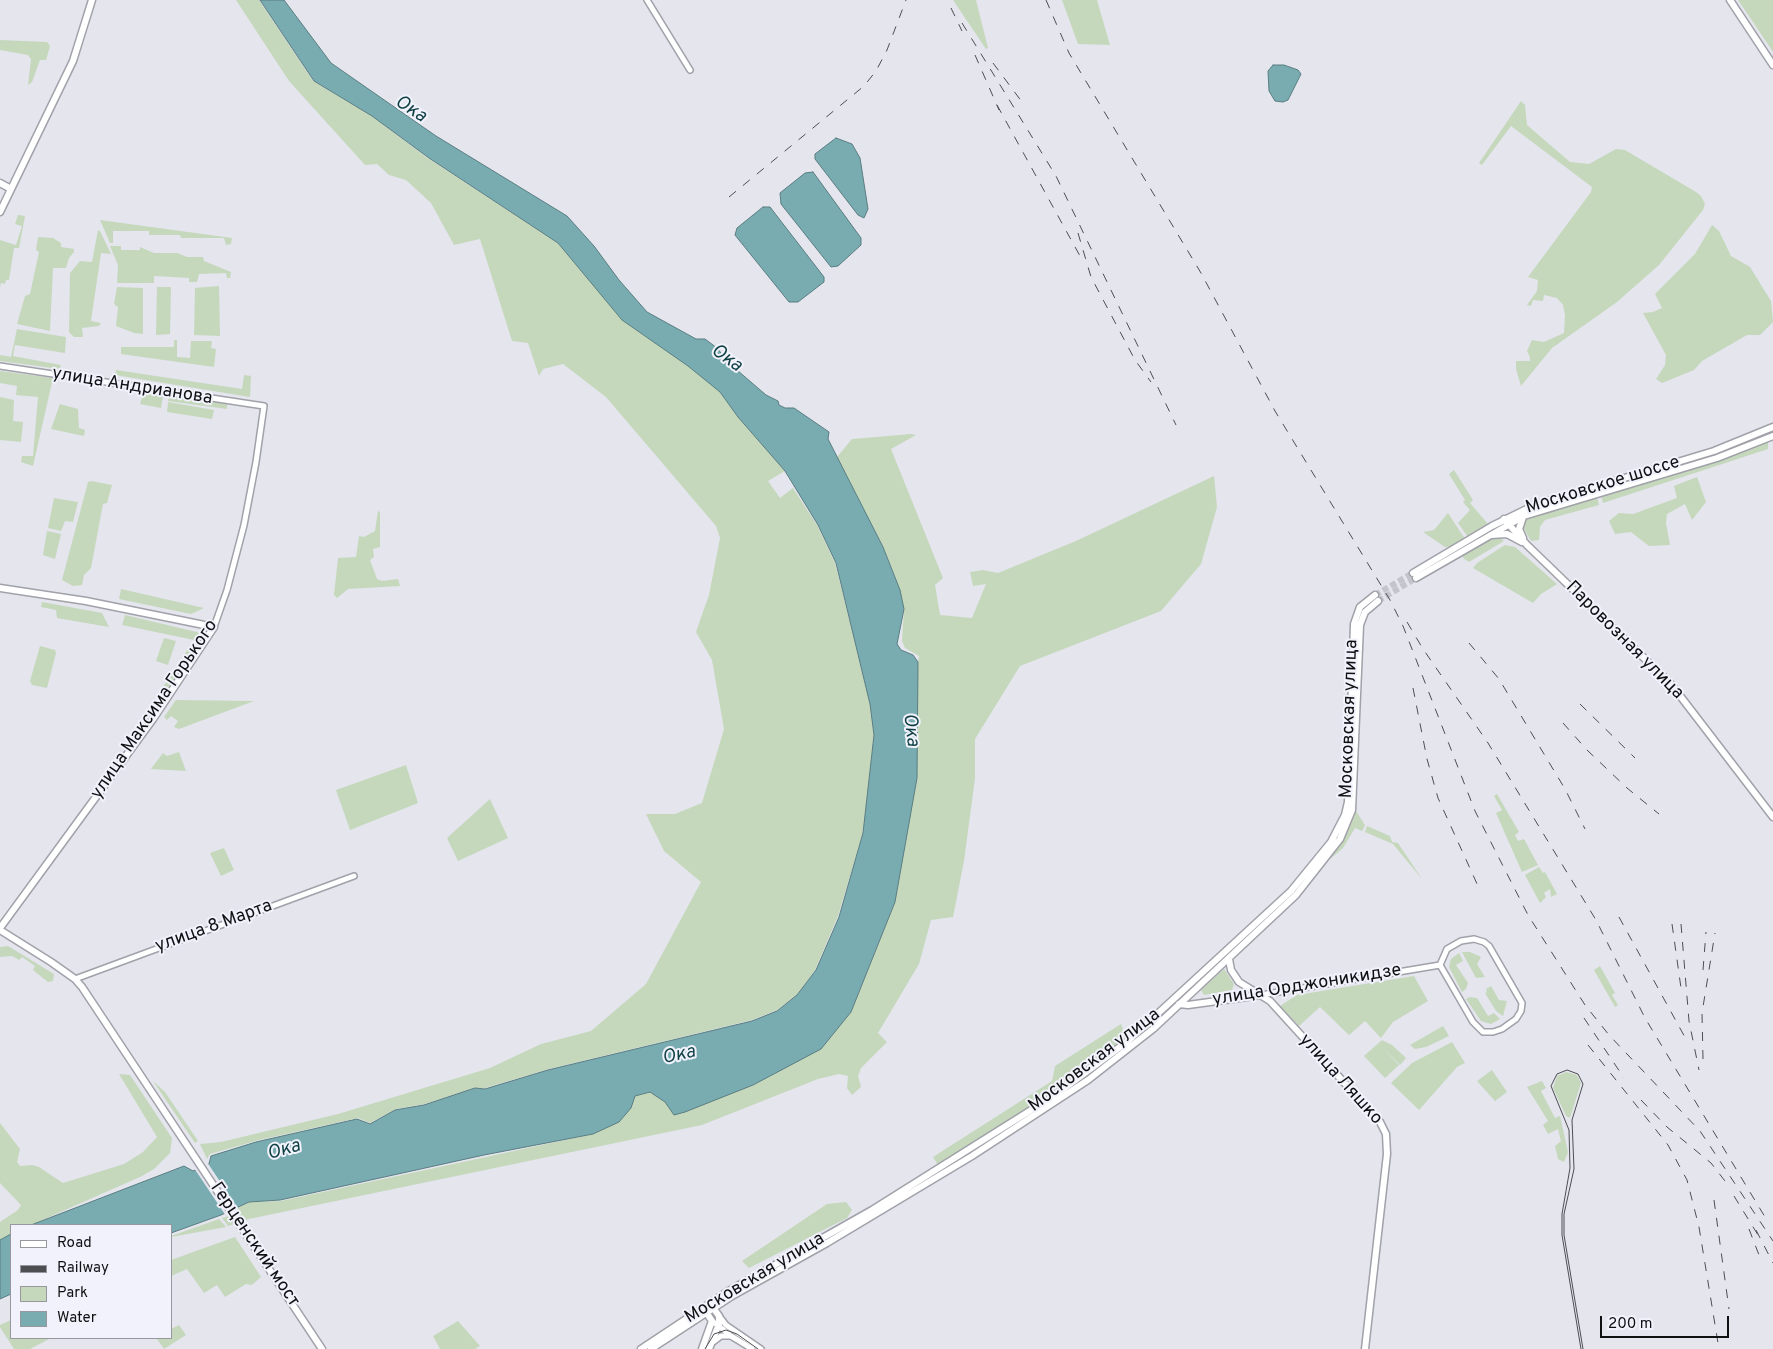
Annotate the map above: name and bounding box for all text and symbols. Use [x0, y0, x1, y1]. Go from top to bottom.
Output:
water label: Ока [390, 91, 430, 129]
water label: Ока [706, 340, 746, 378]
street label: улица Андрианова [50, 364, 214, 410]
street label: Московское шоссе [1523, 452, 1683, 520]
street label: Паровозная улица [1560, 577, 1688, 705]
street label: улица Максима Горького [87, 616, 223, 804]
street label: Московская улица [1336, 639, 1364, 799]
water label: Ока [897, 712, 923, 748]
street label: улица 8 Марта [153, 896, 275, 958]
street label: улица Орджоникидзе [1211, 960, 1403, 1012]
street label: Московская улица [1025, 1005, 1165, 1117]
street label: улица Ляшко [1294, 1030, 1386, 1130]
water label: Ока [660, 1041, 698, 1071]
water label: Ока [265, 1135, 303, 1167]
street label: Герценский мост [204, 1179, 304, 1311]
legend [10, 1224, 172, 1339]
street label: Московская улица [681, 1229, 829, 1329]
text: Road [57, 1234, 92, 1253]
text: Railway [57, 1259, 109, 1278]
text: Park [57, 1284, 88, 1303]
scale bar [1603, 1306, 1732, 1338]
text: Water [57, 1309, 96, 1328]
text: 200 m [1608, 1315, 1653, 1334]

